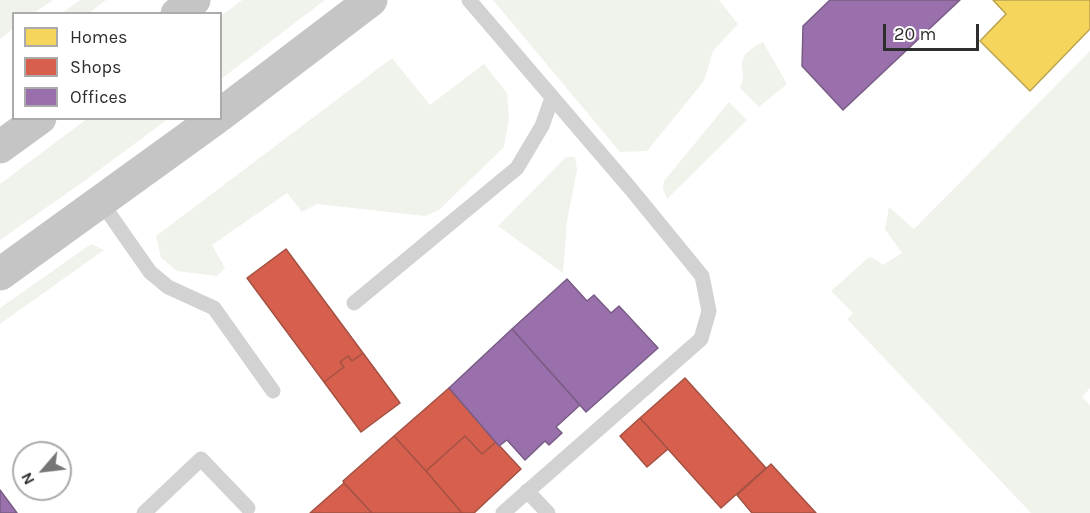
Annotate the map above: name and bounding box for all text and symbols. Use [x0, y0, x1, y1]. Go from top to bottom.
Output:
legend [12, 12, 222, 120]
scale bar [886, 12, 982, 50]
text: 20 m [894, 23, 936, 45]
text: Homes [70, 26, 127, 48]
text: Shops [70, 56, 122, 78]
text: Offices [70, 86, 127, 108]
north arrow [12, 441, 72, 501]
text: N [16, 469, 39, 488]

